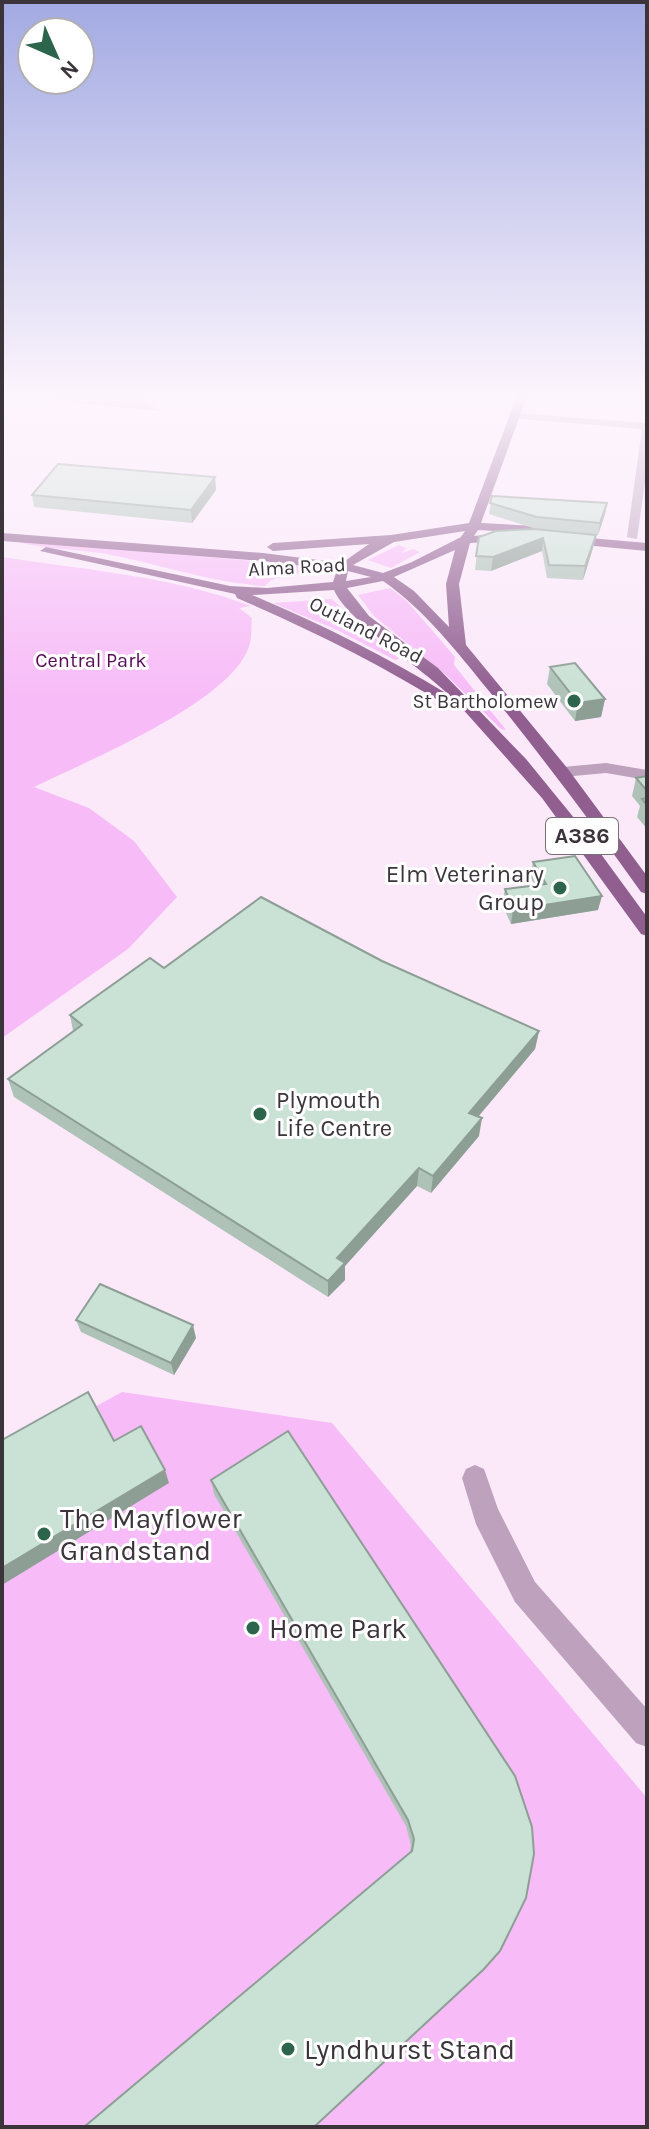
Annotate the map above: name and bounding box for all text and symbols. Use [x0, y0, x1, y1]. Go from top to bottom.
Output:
north arrow [16, 16, 96, 96]
text: N [55, 55, 84, 84]
street label: Alma Road [248, 553, 346, 581]
street label: Outland Road [306, 592, 426, 668]
park label: Central Park [35, 649, 147, 672]
place label: St Bartholomew [412, 690, 558, 713]
marker: St Bartholomew [565, 692, 583, 710]
road number: A386 [546, 818, 618, 854]
place label: Elm Veterinary Group [386, 860, 544, 916]
marker: Elm Veterinary Group [551, 879, 569, 897]
place label: Plymouth Life Centre [276, 1086, 392, 1142]
marker: Plymouth Life Centre [251, 1105, 269, 1123]
place label: The Mayflower Grandstand [60, 1502, 242, 1567]
marker: The Mayflower Grandstand [35, 1525, 53, 1543]
place label: Home Park [269, 1612, 407, 1645]
marker: Home Park [244, 1619, 262, 1637]
place label: Lyndhurst Stand [304, 2033, 515, 2066]
marker: Lyndhurst Stand [279, 2040, 297, 2058]

